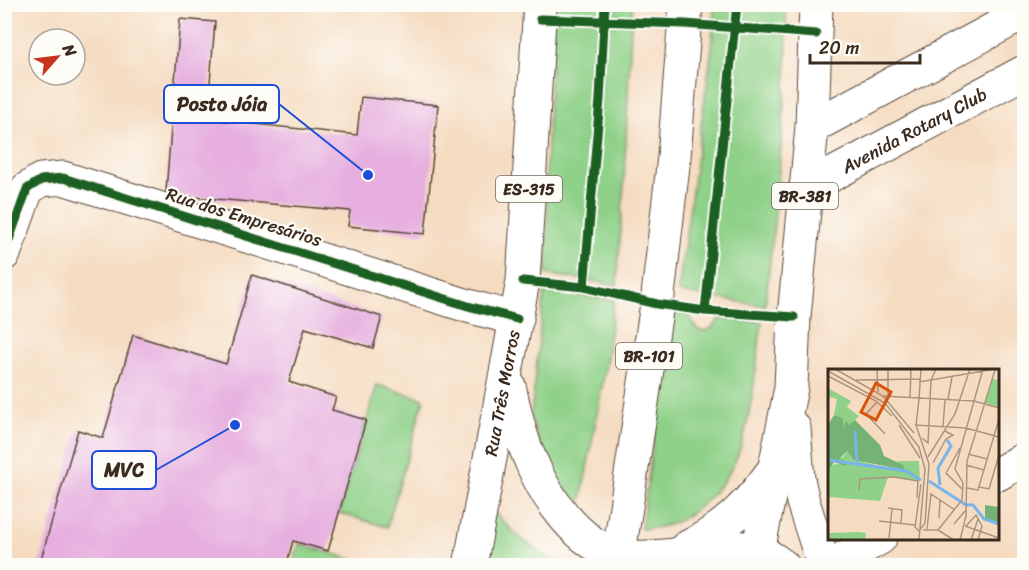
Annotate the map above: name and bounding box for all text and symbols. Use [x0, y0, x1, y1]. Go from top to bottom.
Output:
north arrow [27, 27, 87, 87]
scale bar [810, 27, 920, 65]
text: 20 m [819, 32, 859, 64]
text: N [54, 38, 86, 63]
street label: Avenida Rotary Club [835, 78, 993, 183]
callout: Posto Jóia [164, 85, 279, 123]
text: Posto Jóia [177, 87, 267, 122]
road number: ES-315 [496, 176, 562, 202]
street label: Rua dos Empresários [162, 178, 327, 256]
road number: BR-381 [772, 183, 838, 209]
street label: Rua Três Morros [475, 326, 530, 459]
road number: BR-101 [616, 343, 682, 369]
inset map [828, 369, 999, 540]
callout: MVC [92, 451, 156, 489]
text: MVC [103, 453, 144, 488]

